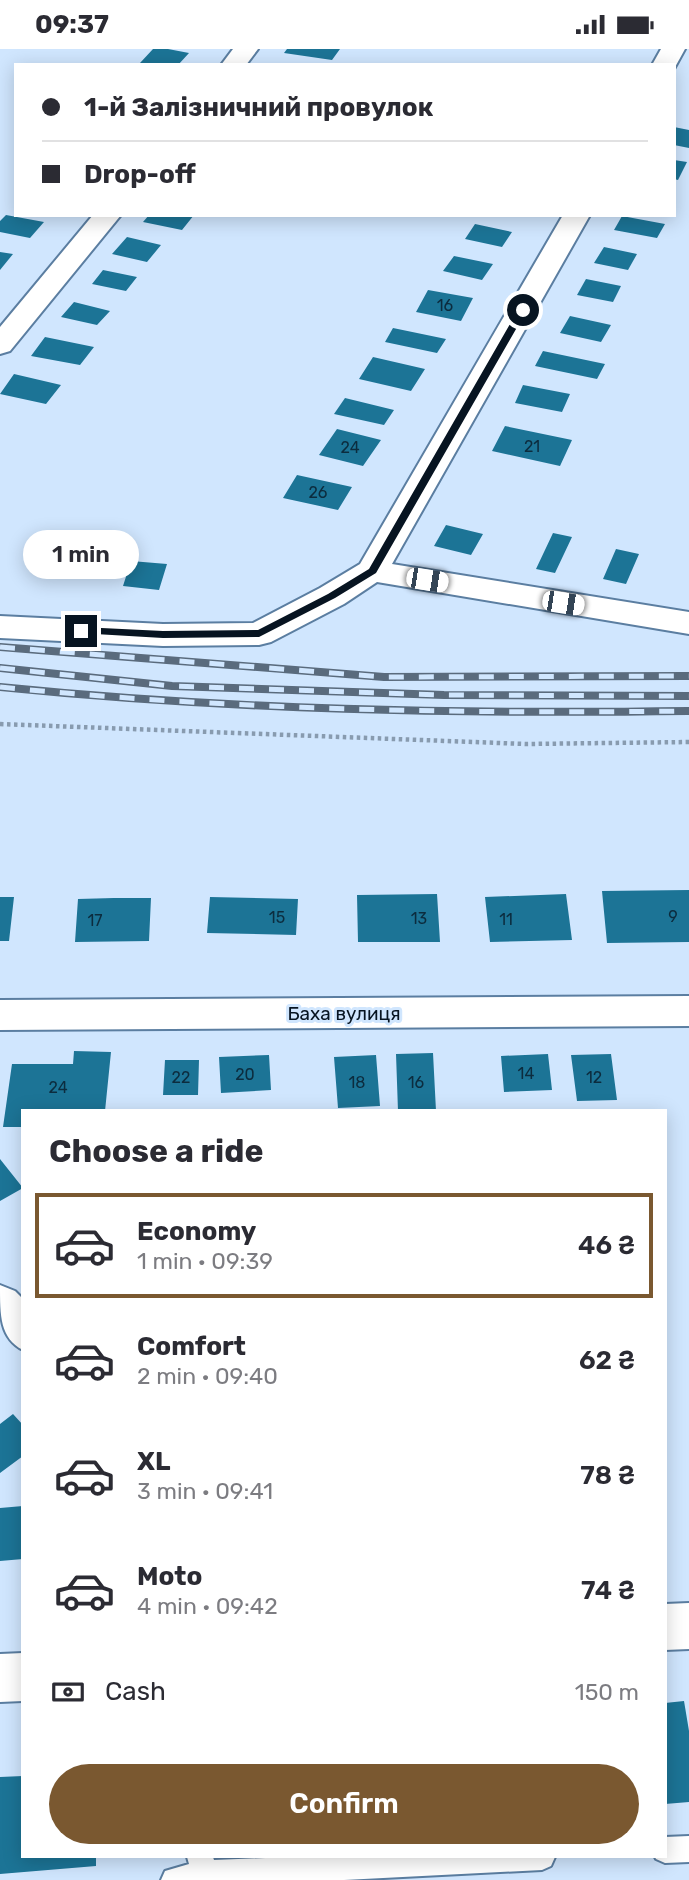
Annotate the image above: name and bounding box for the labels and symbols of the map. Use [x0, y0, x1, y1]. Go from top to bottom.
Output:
route start [507, 294, 539, 326]
house number: 16 [437, 296, 454, 315]
house number: 21 [524, 437, 540, 456]
house number: 24 [340, 438, 360, 457]
house number: 26 [308, 483, 328, 502]
callout: 1 min [23, 529, 139, 579]
car [405, 566, 450, 594]
car [541, 589, 586, 617]
route end [65, 615, 97, 647]
house number: 9 [668, 907, 678, 926]
house number: 15 [269, 908, 285, 927]
house number: 13 [411, 909, 427, 928]
house number: 11 [499, 910, 513, 929]
house number: 17 [87, 911, 103, 930]
street label: Баха вулиця [287, 1002, 401, 1025]
house number: 14 [518, 1064, 534, 1083]
house number: 20 [235, 1065, 255, 1084]
house number: 22 [172, 1068, 190, 1087]
house number: 12 [586, 1068, 602, 1087]
house number: 18 [348, 1073, 366, 1092]
house number: 16 [408, 1073, 425, 1092]
house number: 24 [48, 1078, 68, 1097]

